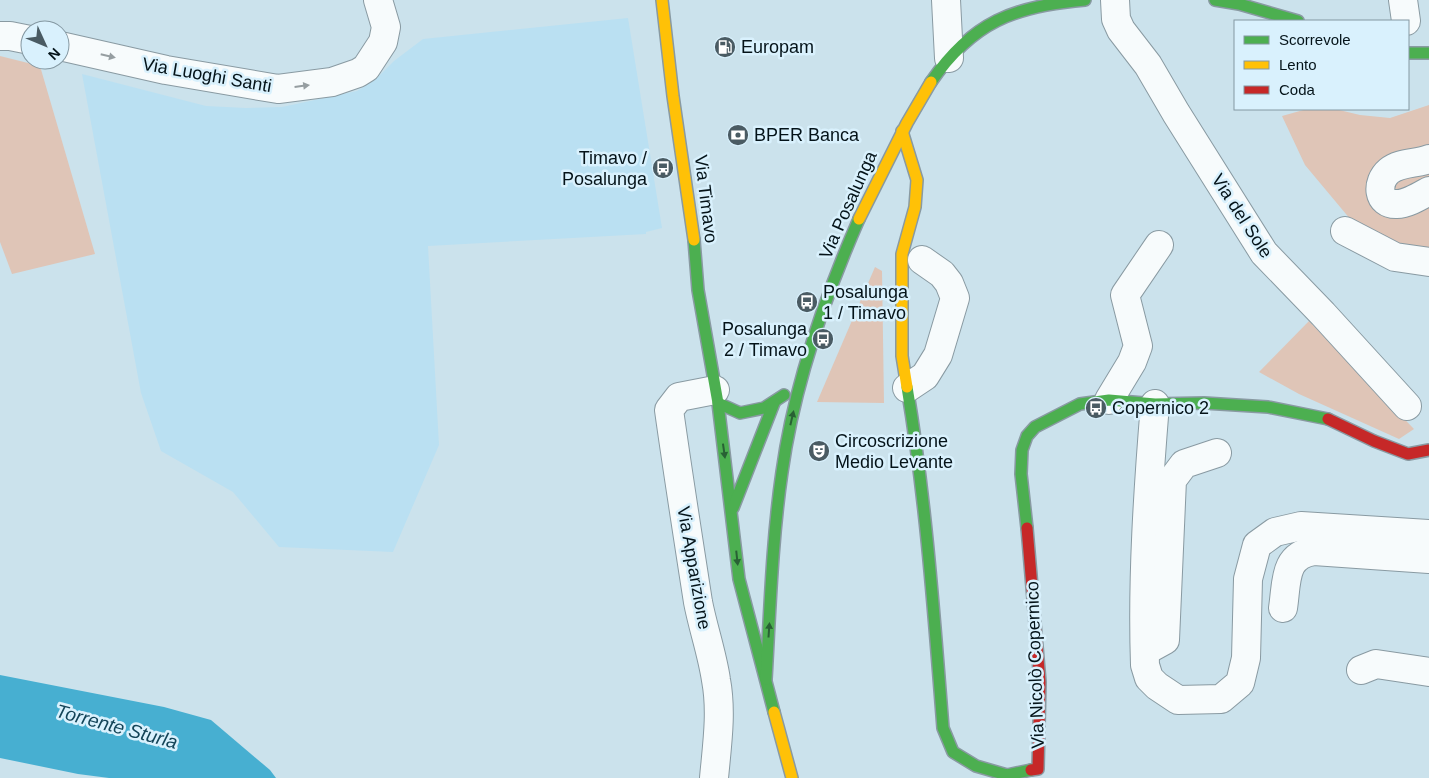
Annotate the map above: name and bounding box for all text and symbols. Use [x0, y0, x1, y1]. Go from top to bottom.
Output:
north arrow [20, 20, 70, 70]
legend [1234, 20, 1409, 110]
text: Scorrevole [1279, 31, 1351, 48]
fuel station icon: Europam [713, 35, 737, 59]
place label: Europam [741, 37, 814, 57]
text: N [45, 45, 64, 63]
one-way arrow [100, 52, 115, 60]
street label: Via Luoghi Santi [141, 54, 273, 96]
text: Lento [1279, 56, 1317, 73]
one-way arrow [294, 81, 310, 89]
text: Coda [1279, 81, 1316, 98]
bank icon: BPER Banca [726, 123, 750, 147]
place label: BPER Banca [754, 125, 860, 145]
street label: Via Posalunga [815, 147, 881, 262]
place label: Timavo / Posalunga [562, 148, 648, 189]
street label: Via Timavo [691, 154, 721, 244]
bus stop icon: Timavo / Posalunga [651, 156, 675, 180]
street label: Via del Sole [1208, 170, 1276, 262]
place label: Posalunga 1 / Timavo [823, 282, 909, 323]
bus stop icon: Posalunga 1 / Timavo [795, 290, 819, 314]
place label: Posalunga 2 / Timavo [722, 319, 808, 360]
bus stop icon: Posalunga 2 / Timavo [811, 327, 835, 351]
bus stop icon: Copernico 2 [1084, 396, 1108, 420]
place label: Copernico 2 [1112, 398, 1209, 418]
one-way arrow [788, 410, 796, 425]
place label: Circoscrizione Medio Levante [835, 431, 953, 472]
theatre icon: Circoscrizione Medio Levante [807, 439, 831, 463]
one-way arrow [721, 443, 729, 459]
street label: Via Apparizione [673, 505, 715, 631]
one-way arrow [733, 550, 741, 566]
street label: Via Nicolò Copernico [1022, 581, 1048, 749]
one-way arrow [765, 622, 773, 638]
water label: Torrente Sturla [54, 700, 180, 753]

